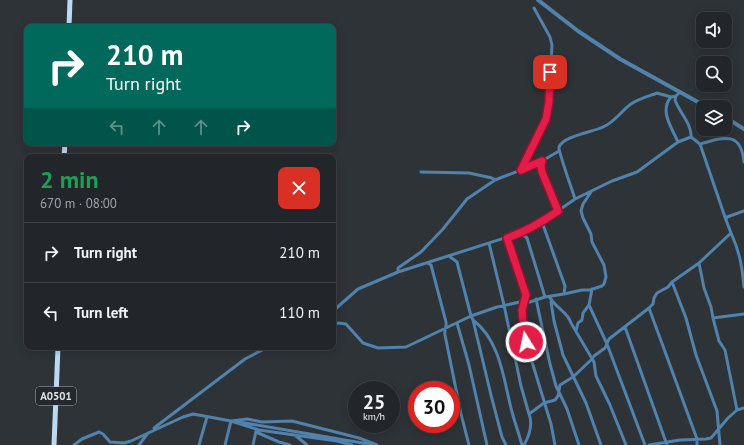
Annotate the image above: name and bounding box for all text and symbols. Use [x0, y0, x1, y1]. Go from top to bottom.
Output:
map controls [696, 12, 732, 136]
button: sound [696, 12, 732, 48]
text: 210 m [106, 36, 183, 73]
icon: right [40, 40, 92, 92]
pin [533, 55, 567, 89]
button: search [696, 56, 732, 92]
icon: arrive [539, 61, 561, 83]
text: Turn right [106, 72, 181, 95]
button: layers [696, 100, 732, 136]
icon: left [106, 116, 128, 138]
icon: ahead [148, 116, 170, 138]
icon: ahead [190, 116, 212, 138]
icon: right [232, 116, 254, 138]
text: 2 min [40, 164, 99, 195]
button: close [278, 167, 320, 209]
text: 670 m · 08:00 [40, 195, 117, 212]
icon: right [40, 242, 62, 264]
text: Turn right [74, 243, 137, 262]
text: 210 m [279, 243, 320, 262]
icon: left [40, 302, 62, 324]
text: Turn left [74, 303, 128, 322]
text: 110 m [279, 303, 320, 322]
position arrow [505, 321, 547, 363]
speed limit sign: 30 [408, 381, 460, 433]
road number: A0501 [36, 387, 76, 405]
text: 25 [363, 389, 385, 415]
text: km/h [363, 410, 385, 423]

